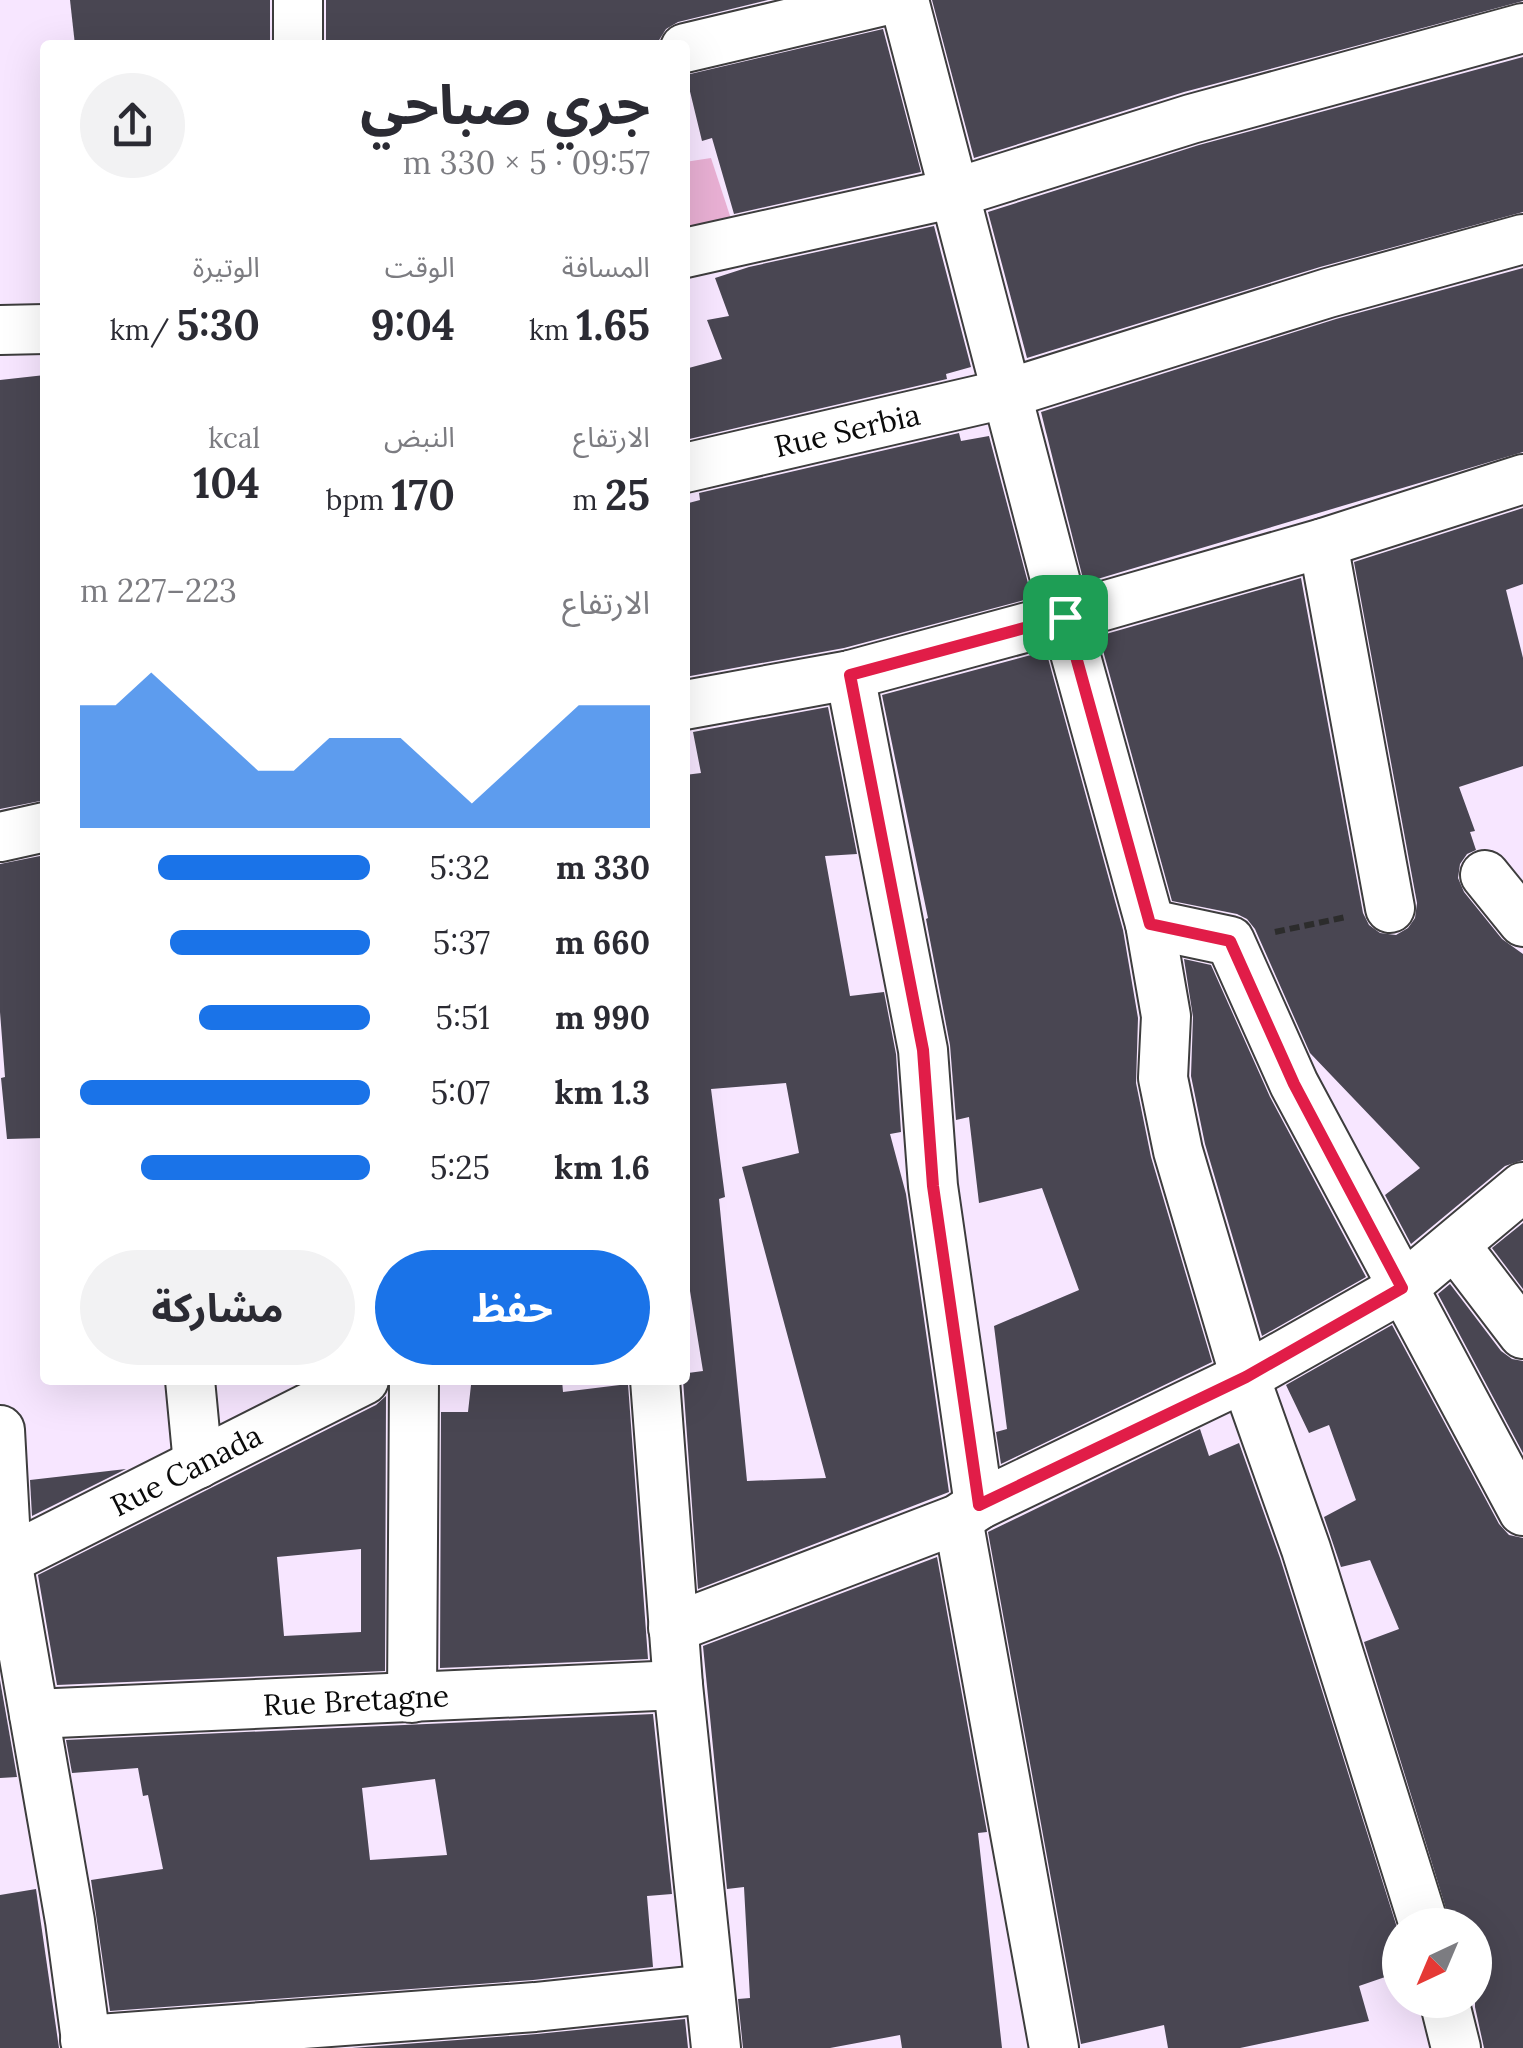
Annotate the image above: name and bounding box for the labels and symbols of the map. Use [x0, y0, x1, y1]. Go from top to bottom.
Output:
street label: Rue Serbia [770, 395, 924, 465]
pin [1023, 575, 1108, 660]
street label: Rue Canada [104, 1416, 268, 1524]
street label: Rue Bretagne [262, 1676, 450, 1725]
north arrow [1382, 1908, 1492, 2018]

